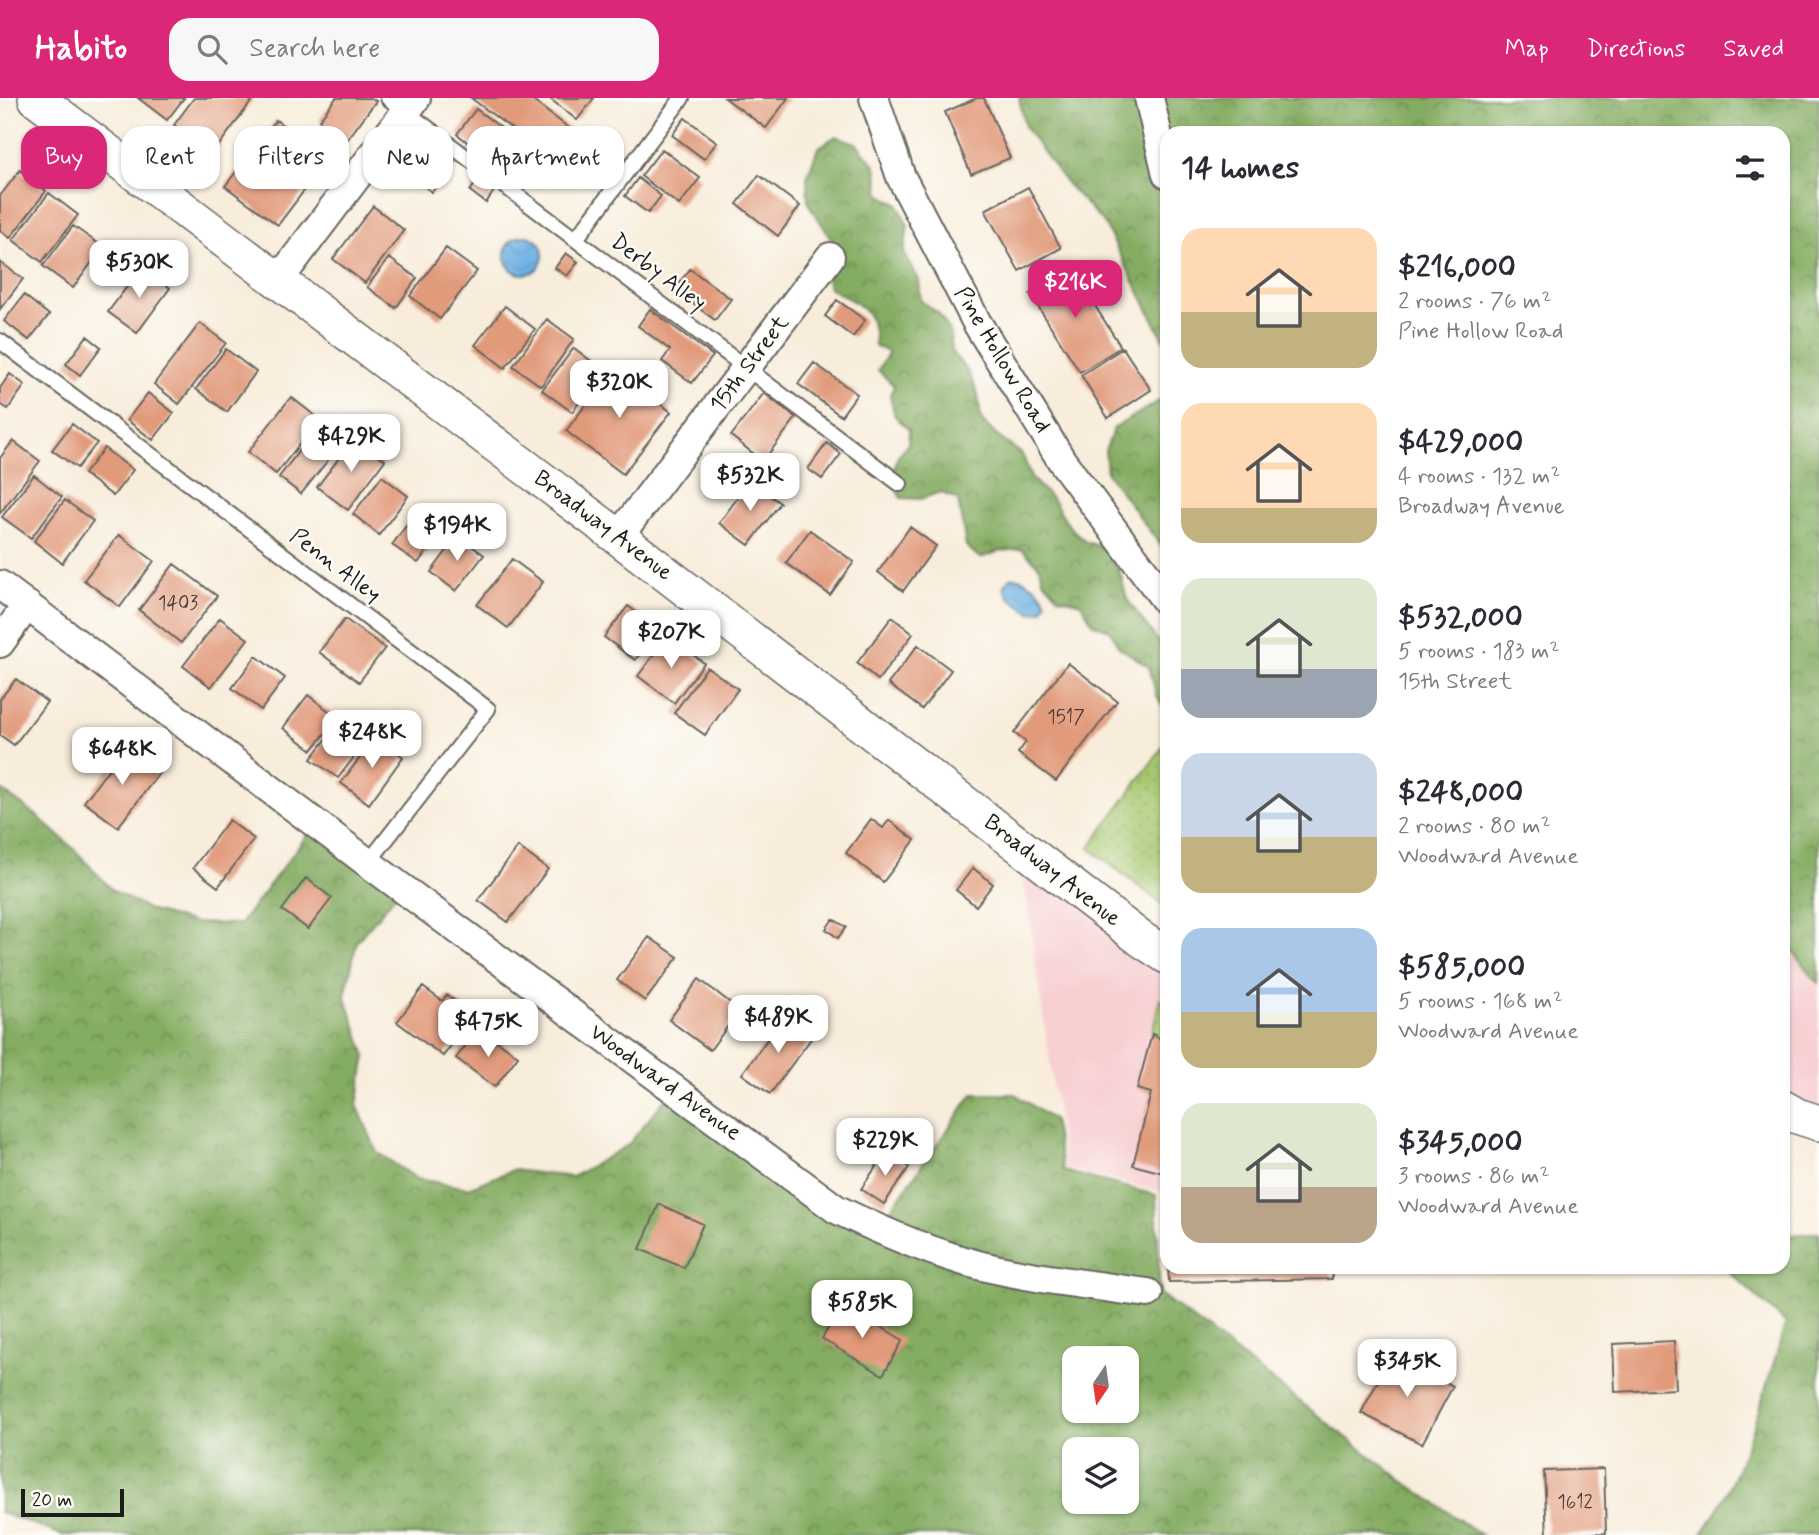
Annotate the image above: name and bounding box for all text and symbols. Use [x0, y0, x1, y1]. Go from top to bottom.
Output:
search box [169, 18, 659, 81]
text: Habito [35, 27, 127, 71]
icon: search [193, 30, 231, 68]
text: Search here [249, 32, 380, 66]
text: Map [1505, 34, 1549, 65]
text: Directions [1587, 34, 1685, 65]
text: Saved [1723, 34, 1784, 65]
chip: Buy [21, 126, 107, 189]
chip: Rent [121, 126, 220, 189]
chip: Filters [234, 126, 349, 189]
chip: New [363, 126, 453, 189]
chip: Apartment [467, 126, 624, 189]
text: 14 homes [1181, 149, 1299, 188]
icon: filters [1731, 149, 1769, 187]
street label: Derby Alley [604, 227, 712, 319]
pin: $530K [90, 240, 188, 300]
text: $530K [105, 248, 173, 278]
text: $216,000 [1398, 248, 1516, 287]
icon: home [1237, 256, 1321, 340]
pin: $216K [1026, 260, 1124, 320]
text: $216K [1044, 268, 1106, 298]
street label: Pine Hollow Road [947, 281, 1057, 439]
text: 2 rooms · 76 m² [1398, 287, 1551, 317]
street label: 15th Street [704, 309, 797, 419]
text: Pine Hollow Road [1398, 317, 1563, 347]
pin: $320K [570, 360, 668, 420]
text: $320K [586, 368, 652, 398]
pin: $429K [302, 414, 400, 474]
text: $429K [317, 422, 385, 452]
text: $429,000 [1398, 423, 1523, 462]
icon: home [1237, 431, 1321, 515]
pin: $532K [701, 454, 799, 513]
text: $532K [717, 461, 784, 491]
text: 4 rooms · 132 m² [1398, 462, 1560, 492]
street label: Broadway Avenue [527, 464, 679, 588]
text: Broadway Avenue [1398, 492, 1565, 522]
pin: $194K [408, 504, 506, 563]
text: $194K [423, 511, 491, 541]
street label: Penn Alley [283, 522, 387, 610]
house number: 1403 [158, 591, 198, 616]
text: $532,000 [1398, 598, 1523, 637]
icon: home [1237, 606, 1321, 690]
pin: $207K [622, 610, 720, 670]
text: $207K [637, 618, 705, 648]
text: 5 rooms · 183 m² [1398, 637, 1559, 667]
text: 15th Street [1398, 667, 1512, 697]
house number: 1517 [1047, 705, 1085, 730]
pin: $248K [323, 710, 421, 770]
text: $248K [338, 718, 406, 748]
pin: $648K [73, 728, 171, 787]
text: $648K [88, 735, 156, 765]
text: $248,000 [1398, 773, 1523, 812]
icon: home [1237, 781, 1321, 865]
street label: Broadway Avenue [977, 808, 1127, 934]
text: 2 rooms · 80 m² [1398, 812, 1551, 842]
text: Woodward Avenue [1398, 842, 1579, 872]
text: $585,000 [1398, 948, 1525, 987]
icon: home [1237, 956, 1321, 1040]
text: 5 rooms · 168 m² [1398, 987, 1563, 1017]
pin: $489K [729, 996, 827, 1055]
pin: $475K [439, 1000, 537, 1059]
text: $489K [744, 1003, 812, 1033]
text: $475K [454, 1007, 522, 1037]
text: Woodward Avenue [1398, 1017, 1579, 1047]
street label: Woodward Avenue [583, 1018, 747, 1148]
pin: $229K [836, 1118, 934, 1178]
text: $345,000 [1398, 1123, 1523, 1162]
text: $229K [852, 1126, 918, 1156]
icon: home [1237, 1131, 1321, 1215]
text: 3 rooms · 86 m² [1398, 1162, 1549, 1192]
text: Woodward Avenue [1398, 1192, 1579, 1222]
pin: $585K [813, 1280, 911, 1340]
text: $585K [828, 1288, 896, 1318]
pin: $345K [1358, 1340, 1456, 1399]
north arrow [1062, 1346, 1139, 1423]
map controls [1062, 1346, 1139, 1514]
text: $345K [1374, 1347, 1440, 1377]
button: layers [1062, 1437, 1139, 1514]
scale bar [21, 1486, 124, 1518]
text: 20 m [32, 1488, 72, 1513]
house number: 1612 [1557, 1490, 1593, 1515]

